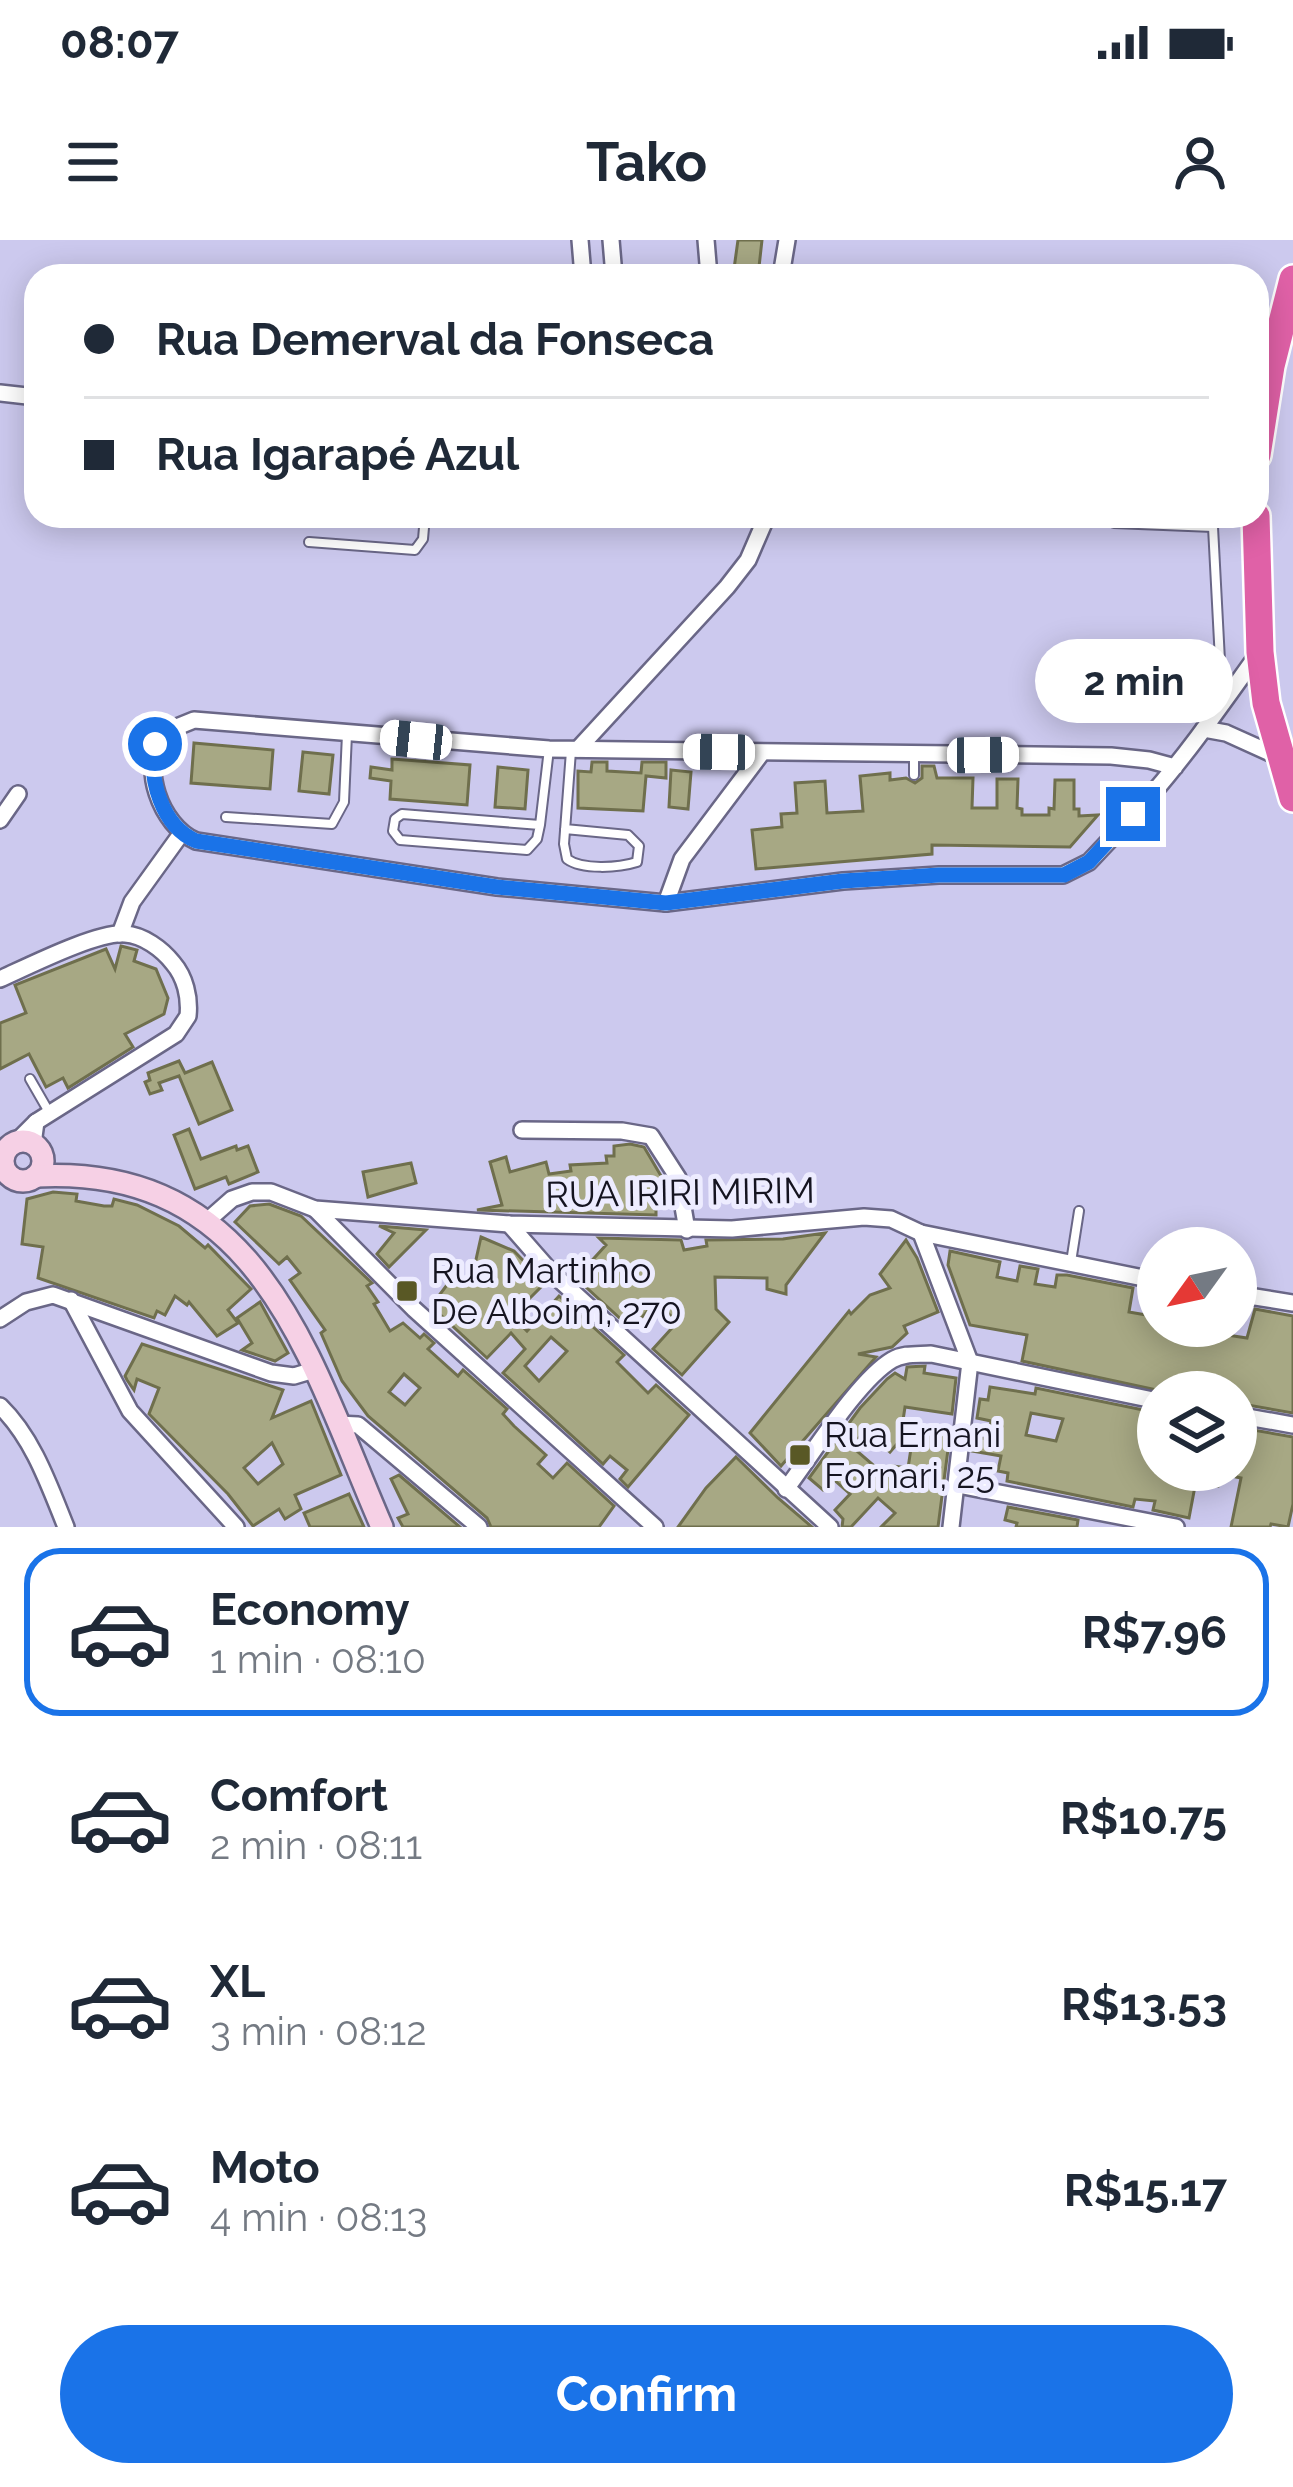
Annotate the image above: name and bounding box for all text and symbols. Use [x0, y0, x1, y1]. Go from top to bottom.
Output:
text: 08:07 [60, 16, 179, 69]
icon: menu [60, 129, 126, 195]
icon: person [1167, 129, 1233, 195]
text: Tako [586, 130, 707, 194]
text: Rua Demerval da Fonseca [156, 313, 714, 366]
text: Rua Igarapé Azul [156, 428, 519, 481]
callout: 2 min [1034, 640, 1232, 724]
text: 2 min [1083, 658, 1185, 704]
route start [128, 717, 182, 771]
car [378, 718, 454, 762]
car [683, 733, 755, 771]
car [947, 736, 1019, 774]
route end [1106, 787, 1160, 841]
street label: RUA IRIRI MIRIM [545, 1169, 815, 1215]
north arrow [1137, 1227, 1257, 1347]
map controls [1137, 1227, 1257, 1491]
place label: Rua Martinho De Alboim, 270 [431, 1249, 682, 1332]
marker: Rua Martinho De Alboim, 270 [394, 1278, 420, 1304]
button: layers [1137, 1371, 1257, 1491]
place label: Rua Ernani Fornari, 25 [824, 1413, 1001, 1496]
marker: Rua Ernani Fornari, 25 [787, 1442, 813, 1468]
icon: car [66, 1578, 174, 1686]
text: Economy [210, 1583, 410, 1636]
text: R$7.96 [1082, 1606, 1227, 1659]
text: 1 min · 08:10 [210, 1636, 426, 1682]
icon: car [66, 1764, 174, 1872]
text: Comfort [210, 1769, 388, 1822]
text: R$10.75 [1060, 1792, 1227, 1845]
text: 2 min · 08:11 [210, 1822, 422, 1868]
icon: car [66, 1950, 174, 2058]
text: XL [210, 1955, 265, 2008]
text: R$13.53 [1061, 1978, 1227, 2031]
text: 3 min · 08:12 [210, 2008, 426, 2054]
icon: car [66, 2136, 174, 2244]
text: Moto [210, 2141, 320, 2194]
text: R$15.17 [1064, 2164, 1227, 2217]
text: 4 min · 08:13 [210, 2194, 427, 2240]
button: Confirm [60, 2325, 1233, 2463]

